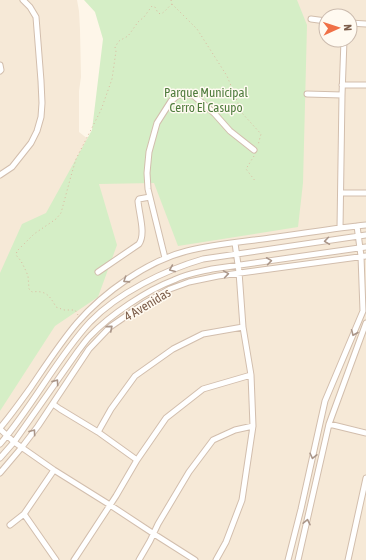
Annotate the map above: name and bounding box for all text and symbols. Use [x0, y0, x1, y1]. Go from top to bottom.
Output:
north arrow [318, 8, 358, 48]
text: N [342, 24, 354, 31]
park label: Parque Municipal Cerro El Casupo [164, 85, 248, 115]
one-way arrow [324, 236, 330, 245]
one-way arrow [266, 257, 272, 266]
one-way arrow [169, 265, 176, 273]
one-way arrow [223, 270, 229, 279]
one-way arrow [123, 276, 130, 283]
street label: 4 Avenidas [121, 285, 174, 324]
one-way arrow [105, 325, 113, 332]
one-way arrow [350, 329, 358, 336]
one-way arrow [51, 379, 59, 386]
one-way arrow [28, 429, 36, 436]
one-way arrow [310, 452, 318, 459]
one-way arrow [303, 519, 311, 525]

